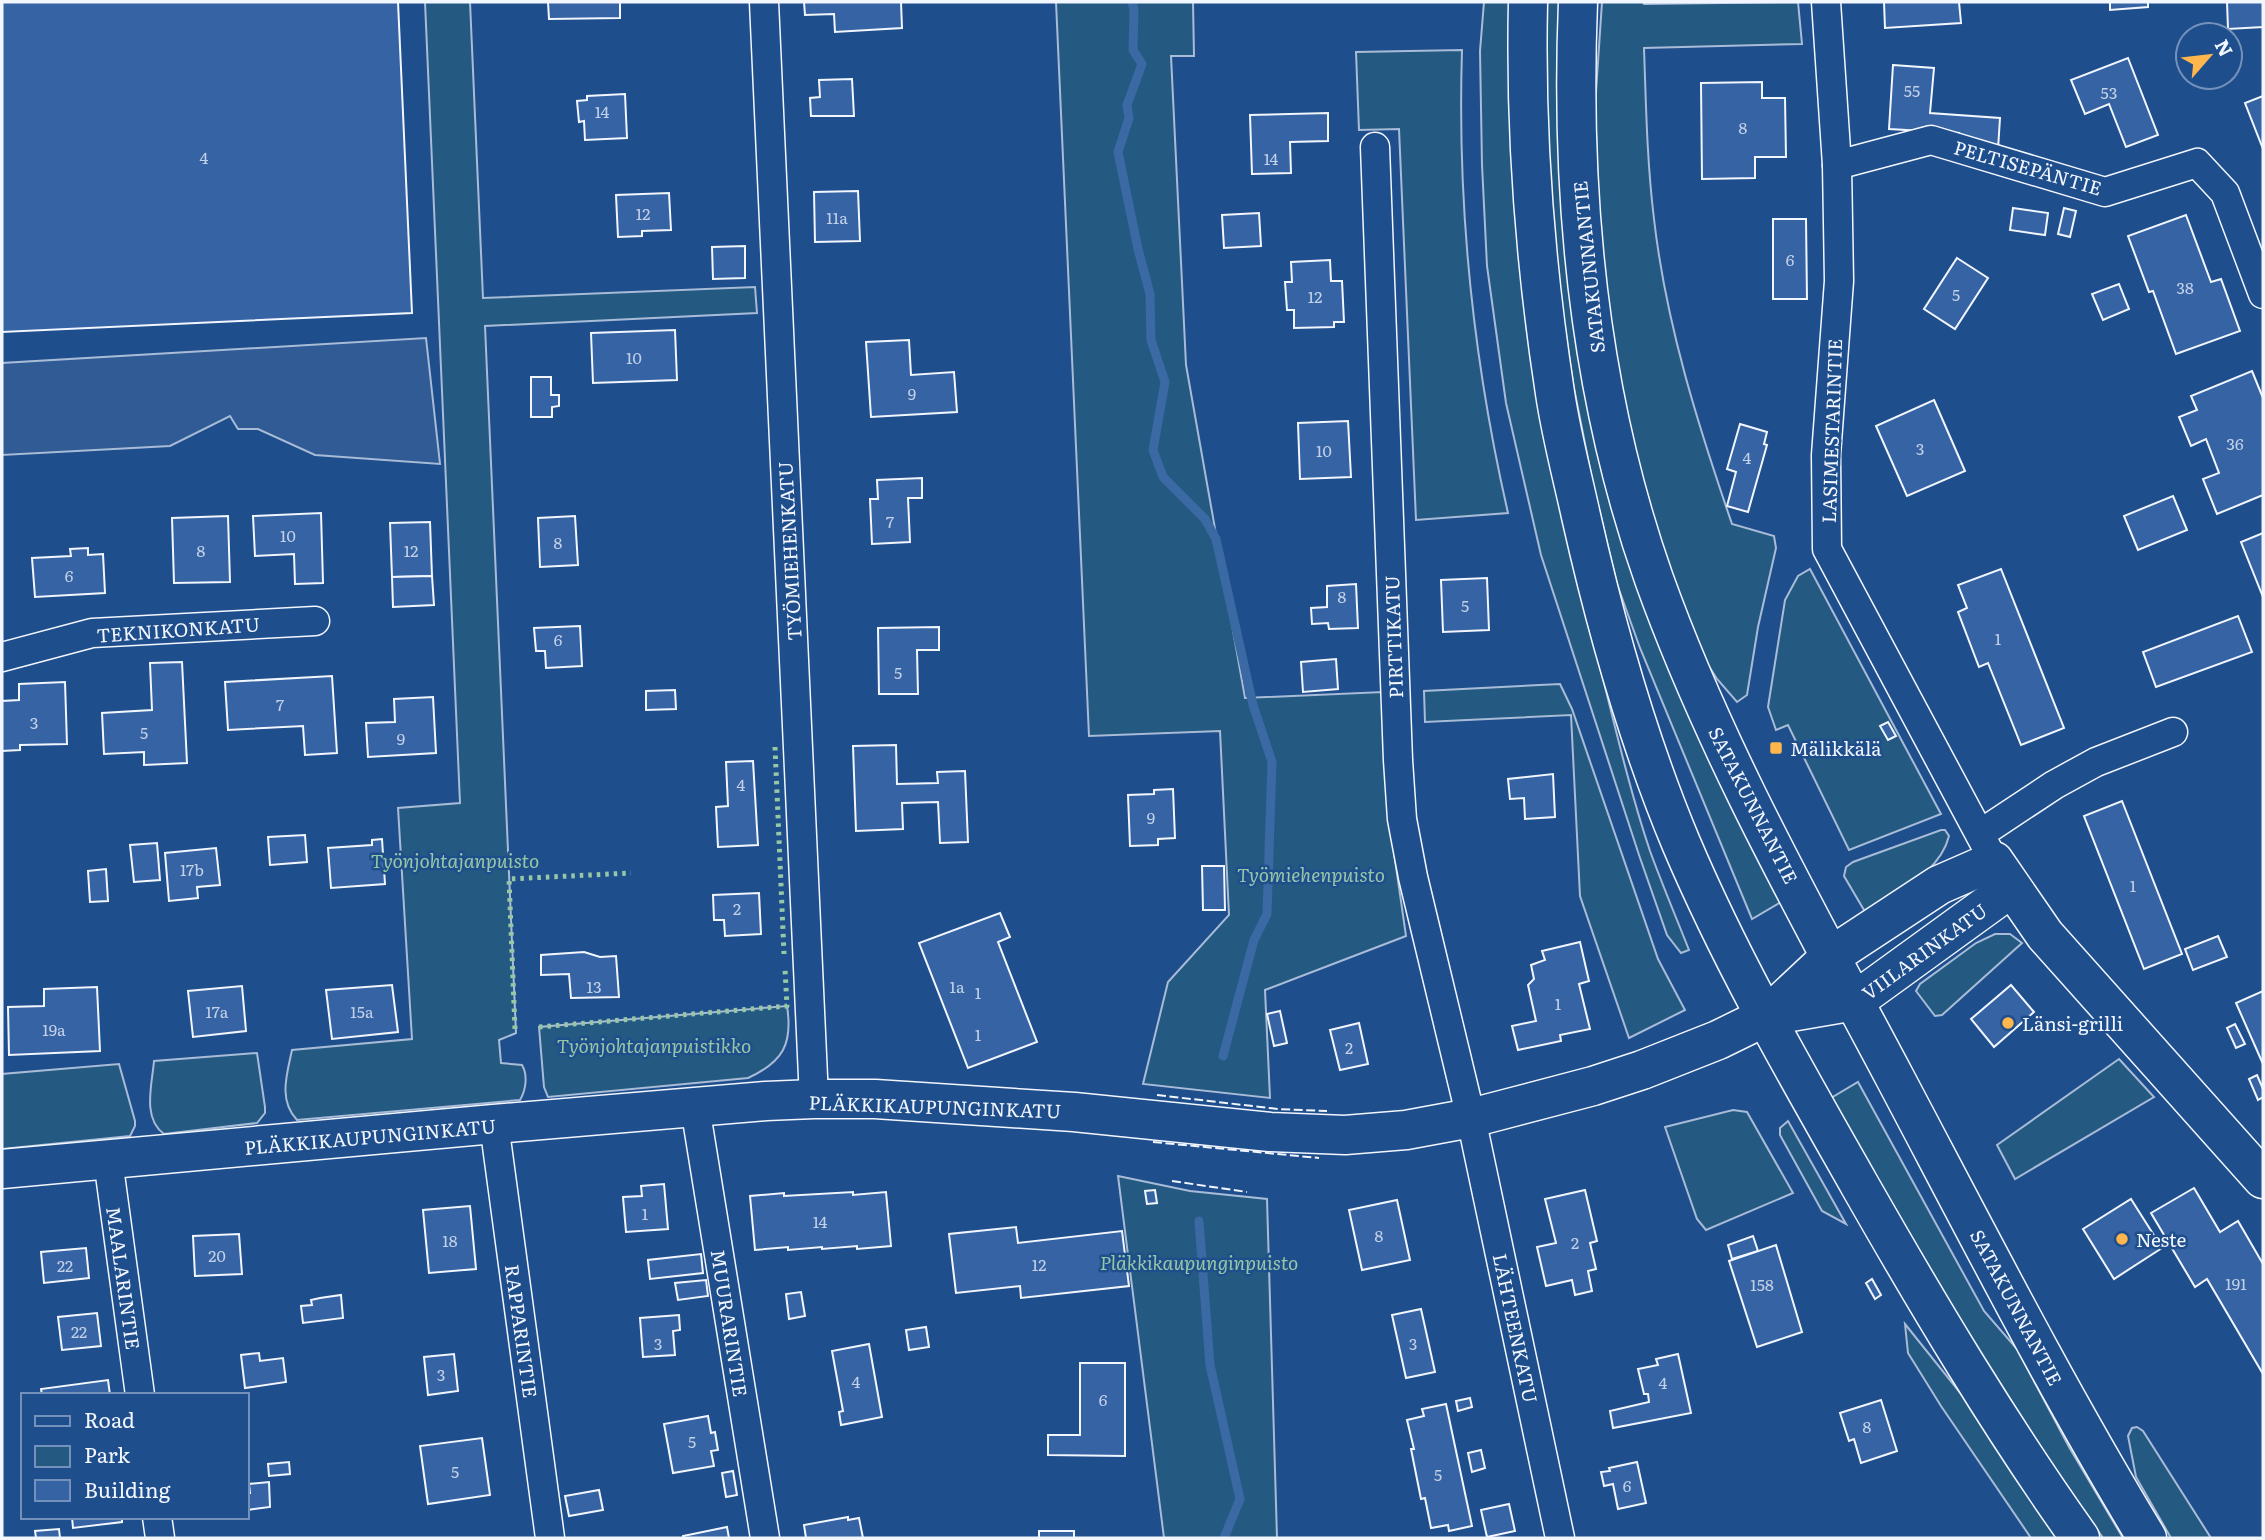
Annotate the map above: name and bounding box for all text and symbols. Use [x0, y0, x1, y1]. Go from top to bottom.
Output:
north arrow [2174, 21, 2244, 91]
text: N [2209, 34, 2241, 61]
house number: 55 [1904, 78, 1920, 102]
house number: 53 [2101, 80, 2117, 104]
house number: 14 [595, 99, 610, 123]
house number: 8 [1739, 115, 1748, 139]
street label: PELTISEPÄNTIE [1951, 133, 2105, 201]
house number: 4 [200, 145, 209, 169]
house number: 14 [1264, 146, 1279, 170]
street label: SATAKUNNANTIE [1565, 180, 1611, 354]
house number: 12 [636, 201, 650, 225]
house number: 11a [826, 205, 848, 229]
house number: 6 [1786, 247, 1795, 271]
house number: 38 [2176, 275, 2194, 299]
house number: 5 [1952, 282, 1960, 306]
house number: 12 [1308, 284, 1322, 308]
street label: LASIMESTARINTIE [1814, 338, 1848, 524]
house number: 10 [626, 345, 642, 369]
house number: 9 [908, 381, 916, 405]
house number: 36 [2226, 431, 2244, 455]
house number: 3 [1916, 436, 1924, 460]
house number: 10 [1316, 438, 1332, 462]
house number: 4 [1743, 445, 1752, 469]
street label: TYÖMIEHENKATU [770, 461, 808, 641]
house number: 7 [886, 509, 894, 533]
house number: 10 [280, 523, 296, 547]
house number: 8 [554, 530, 563, 554]
house number: 8 [197, 538, 206, 562]
house number: 12 [404, 538, 418, 562]
house number: 6 [65, 563, 74, 587]
street label: PIRTTIKATU [1377, 575, 1409, 699]
house number: 8 [1338, 584, 1347, 608]
house number: 5 [1461, 593, 1469, 617]
street label: TEKNIKONKATU [95, 609, 261, 649]
house number: 1 [1995, 626, 2002, 650]
house number: 6 [554, 627, 563, 651]
house number: 5 [894, 660, 902, 684]
house number: 7 [276, 692, 284, 716]
house number: 3 [30, 710, 38, 734]
house number: 5 [140, 720, 148, 744]
street label: SATAKUNNANTIE [1702, 722, 1806, 888]
house number: 9 [397, 726, 405, 750]
place label: Mälikkälä [1790, 734, 1882, 762]
marker: Mälikkälä [1768, 740, 1784, 756]
house number: 4 [737, 772, 746, 796]
house number: 9 [1147, 805, 1155, 829]
park label: Työnjohtajanpuisto [371, 846, 539, 874]
house number: 17b [180, 857, 204, 881]
park label: Työmiehenpuisto [1237, 860, 1385, 888]
house number: 1 [2130, 873, 2137, 897]
house number: 2 [733, 896, 741, 920]
street label: VIILARINKATU [1856, 896, 1992, 1006]
house number: 13 [586, 974, 602, 998]
house number: 1a [949, 974, 965, 998]
house number: 1 [975, 980, 982, 1004]
house number: 1 [1555, 991, 1562, 1015]
house number: 17a [206, 999, 229, 1023]
house number: 15a [350, 999, 374, 1023]
place label: Länsi-grilli [2022, 1009, 2123, 1037]
marker: Länsi-grilli [2000, 1015, 2016, 1031]
house number: 19a [42, 1017, 66, 1041]
house number: 1 [975, 1022, 982, 1046]
park label: Työnjohtajanpuistikko [557, 1031, 751, 1059]
house number: 2 [1345, 1035, 1353, 1059]
street label: PLÄKKIKAUPUNGINKATU [808, 1088, 1062, 1124]
street label: PLÄKKIKAUPUNGINKATU [243, 1111, 497, 1161]
house number: 1 [642, 1201, 649, 1225]
street label: MAALARINTIE [100, 1205, 148, 1351]
house number: 14 [813, 1209, 828, 1233]
house number: 8 [1375, 1223, 1384, 1247]
street label: SATAKUNNANTIE [1964, 1224, 2070, 1390]
place label: Neste [2136, 1225, 2186, 1253]
house number: 18 [442, 1228, 458, 1252]
house number: 2 [1571, 1230, 1579, 1254]
marker: Neste [2114, 1231, 2130, 1247]
house number: 20 [208, 1243, 226, 1267]
street label: MUURARINTIE [705, 1247, 755, 1399]
park label: Pläkkikaupunginpuisto [1100, 1248, 1298, 1276]
street label: LÄHTEENKATU [1487, 1251, 1545, 1405]
house number: 12 [1032, 1252, 1046, 1276]
house number: 22 [57, 1253, 73, 1277]
street label: RAPPARINTIE [499, 1262, 545, 1400]
house number: 191 [2225, 1271, 2247, 1295]
house number: 158 [1750, 1272, 1774, 1296]
house number: 22 [71, 1319, 87, 1343]
house number: 3 [654, 1331, 662, 1355]
house number: 3 [1409, 1331, 1417, 1355]
house number: 3 [437, 1362, 445, 1386]
house number: 4 [852, 1369, 861, 1393]
house number: 4 [1659, 1370, 1668, 1394]
house number: 6 [1099, 1387, 1108, 1411]
legend [21, 1393, 248, 1519]
text: Road [84, 1403, 135, 1434]
house number: 8 [1863, 1414, 1872, 1438]
house number: 5 [688, 1429, 696, 1453]
text: Park [84, 1438, 130, 1469]
house number: 5 [451, 1459, 459, 1483]
house number: 5 [1434, 1462, 1442, 1486]
text: Building [84, 1473, 171, 1504]
house number: 6 [1623, 1473, 1632, 1497]

